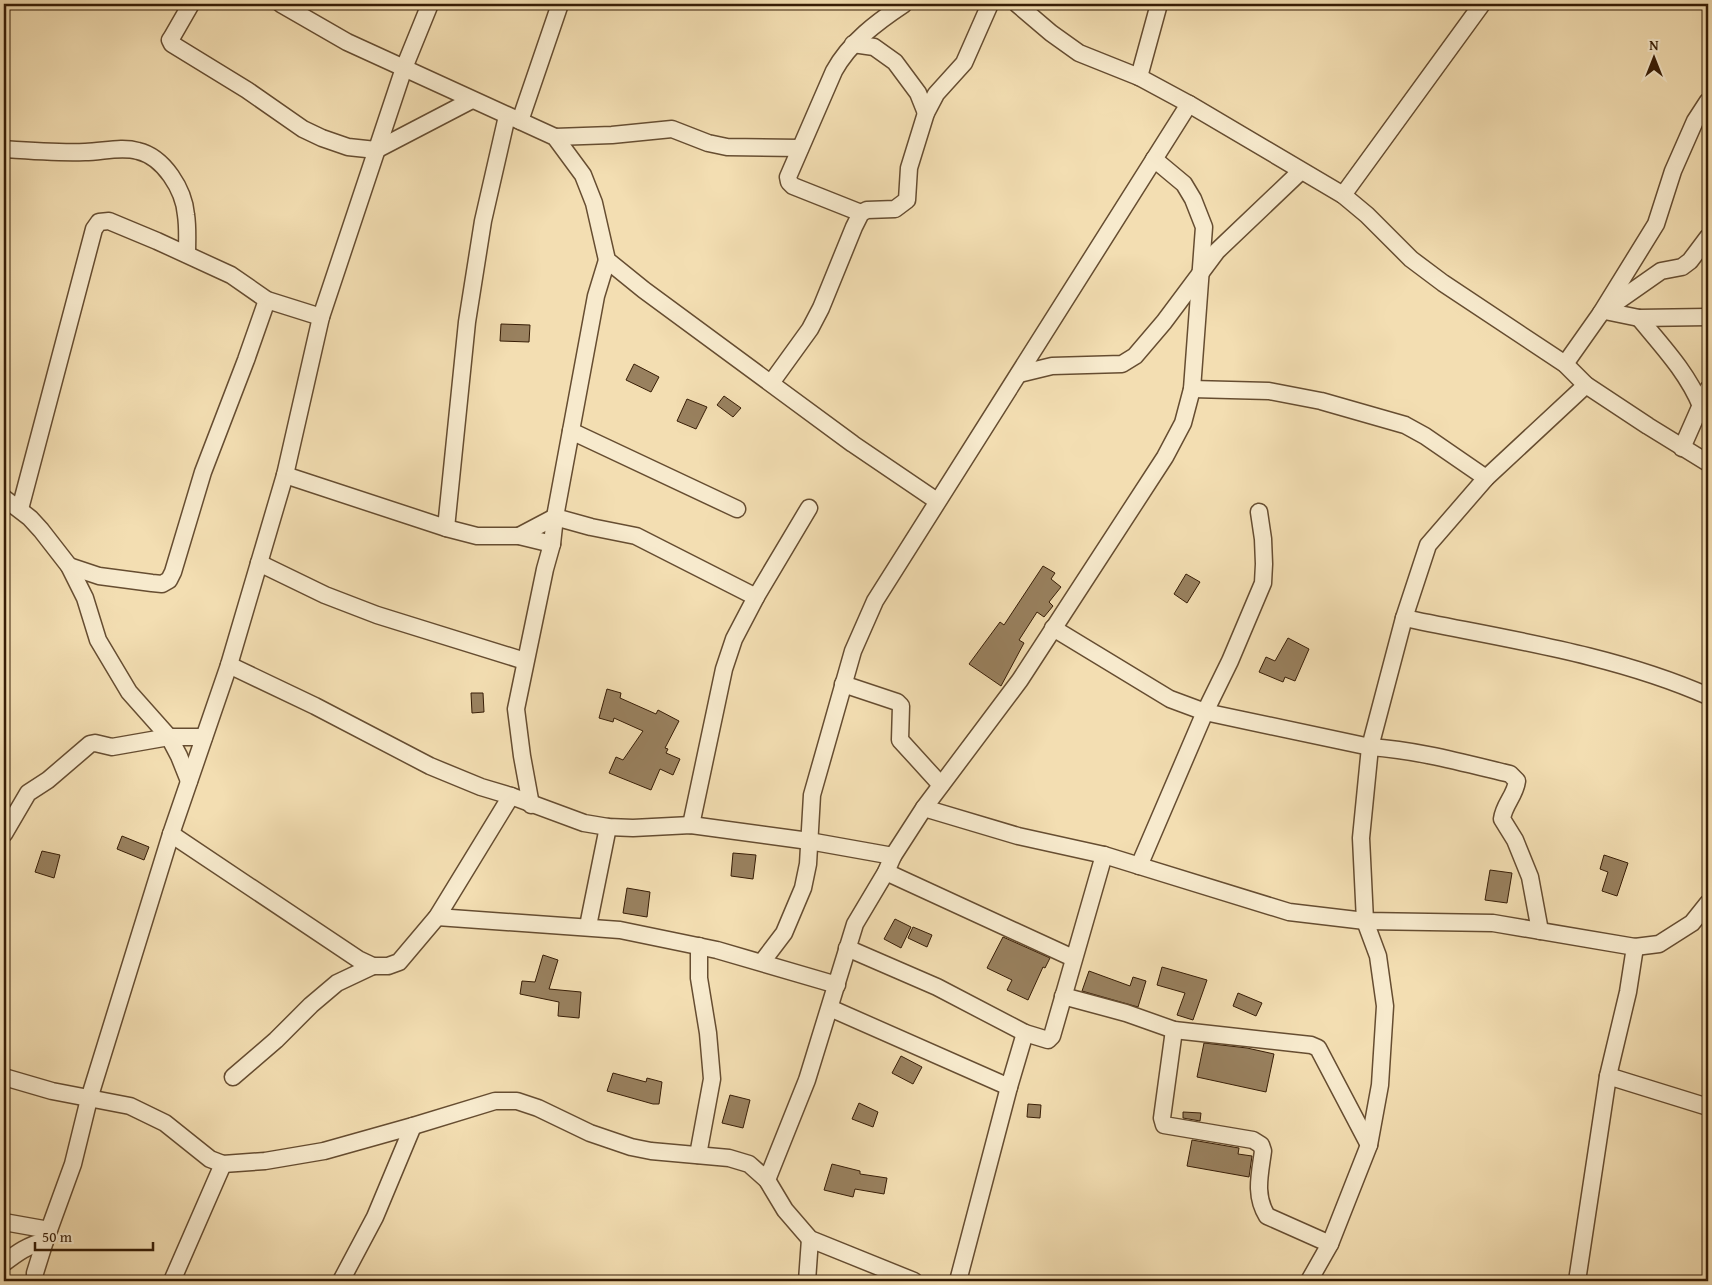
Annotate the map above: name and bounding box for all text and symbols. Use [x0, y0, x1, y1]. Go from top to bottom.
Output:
north arrow [1630, 32, 1680, 82]
text: N [1649, 35, 1659, 55]
scale bar [35, 1220, 152, 1252]
text: 50 m [42, 1226, 73, 1247]

